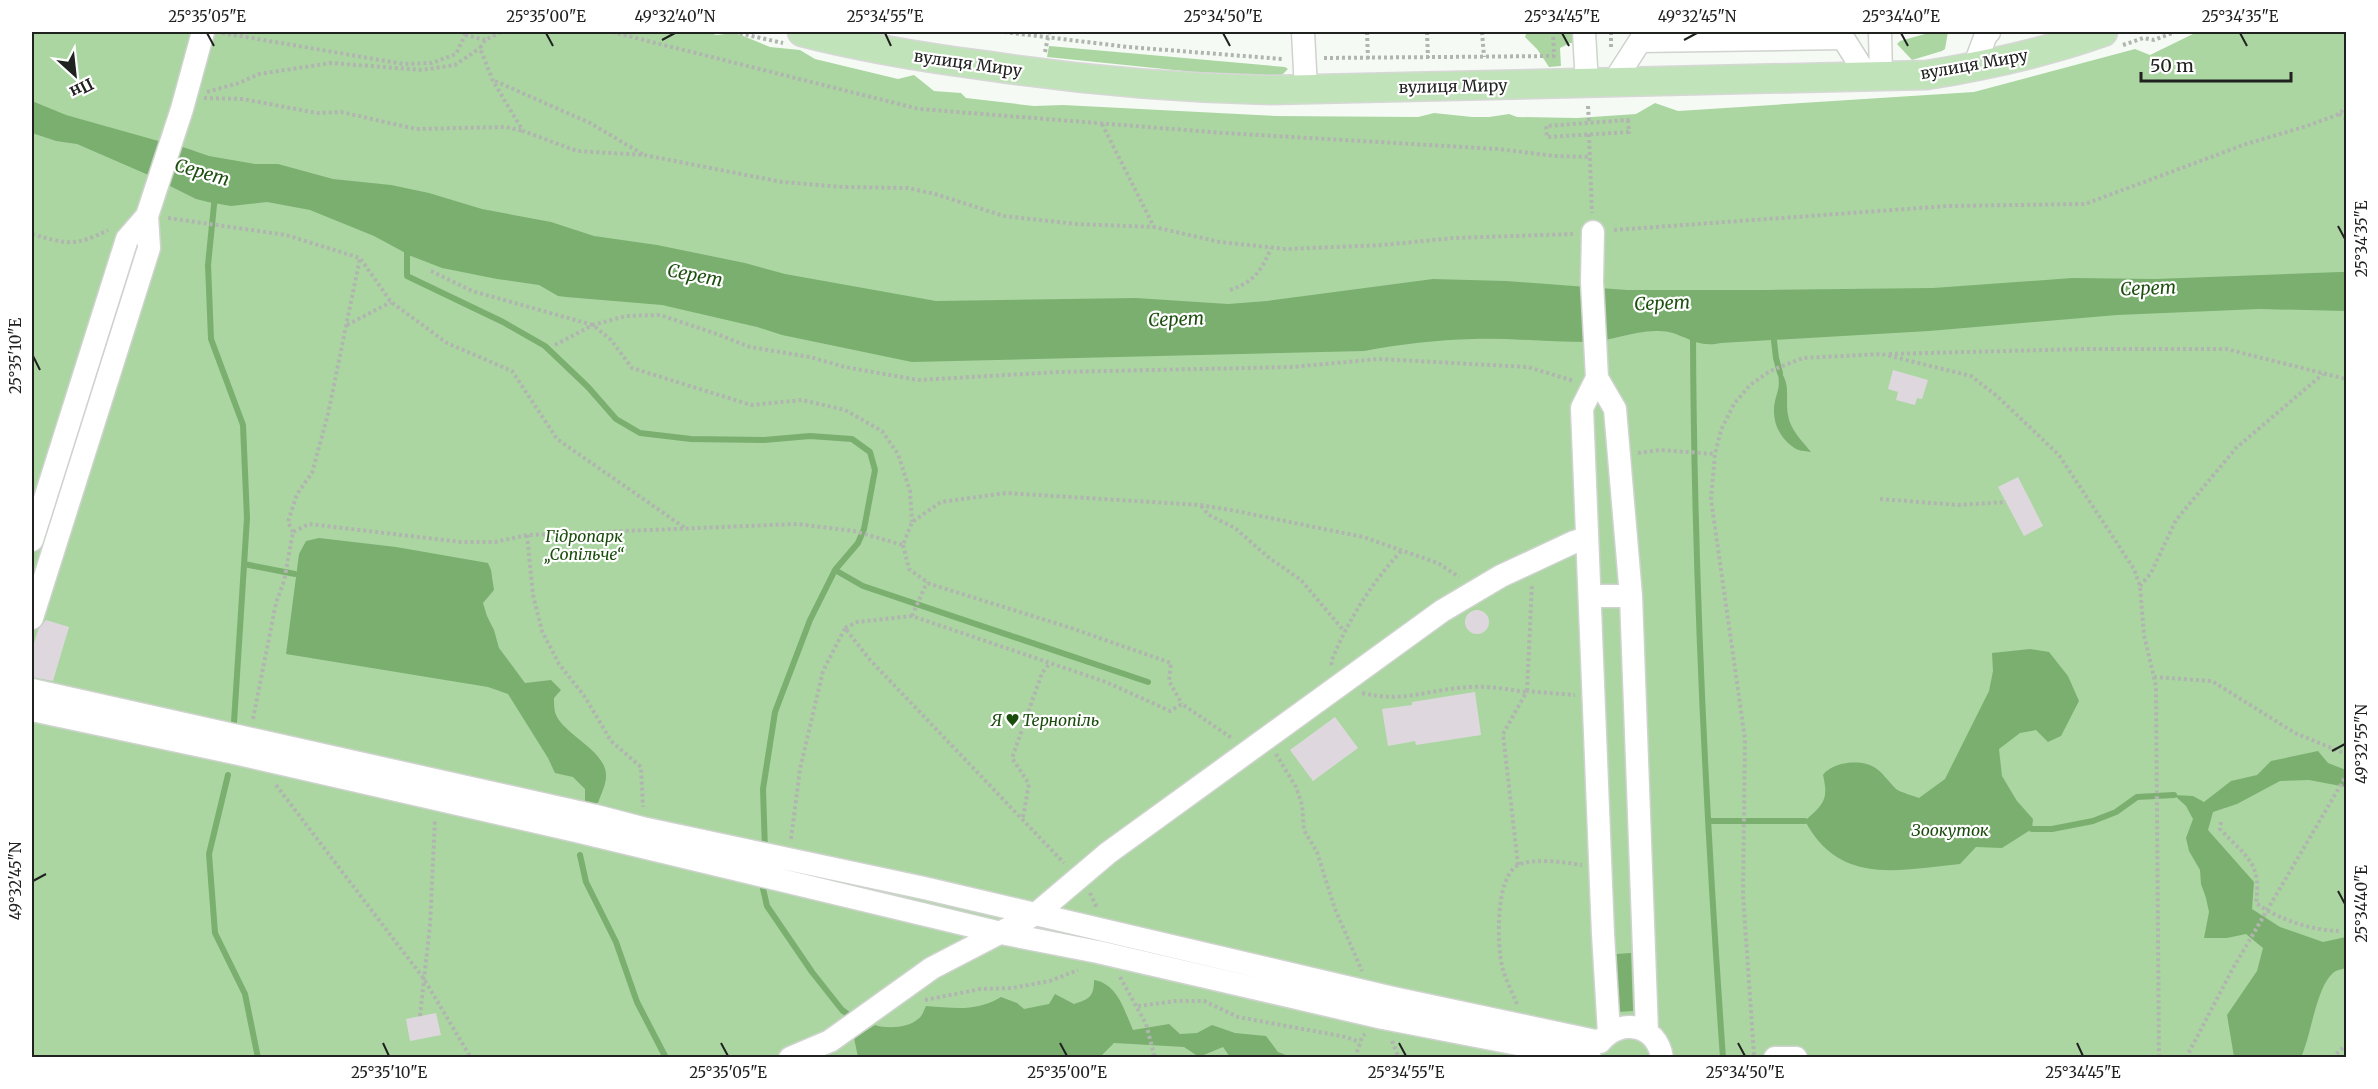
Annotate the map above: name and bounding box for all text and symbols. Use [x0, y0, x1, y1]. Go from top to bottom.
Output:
text: 25°35'05"E [168, 7, 246, 26]
text: 25°35'00"E [506, 7, 586, 26]
text: 49°32'40"N [635, 7, 716, 26]
text: 25°34'55"E [847, 7, 924, 26]
text: 25°34'50"E [1184, 7, 1263, 26]
text: 25°34'45"E [1524, 7, 1600, 26]
text: 49°32'45"N [1658, 7, 1737, 26]
text: 25°34'40"E [1862, 7, 1940, 26]
text: 25°34'35"E [2202, 7, 2279, 26]
north arrow [45, 45, 105, 105]
street label: вулиця Миру [1919, 45, 2030, 83]
scale bar [2141, 45, 2291, 83]
street label: вулиця Миру [913, 46, 1024, 81]
text: 50 m [2150, 54, 2194, 77]
text: Пн [67, 74, 97, 103]
street label: вулиця Миру [1398, 75, 1508, 97]
water label: Серет [172, 153, 232, 191]
text: 25°34'35"E [2352, 200, 2371, 277]
water label: Серет [665, 258, 725, 292]
water label: Серет [2120, 276, 2176, 300]
water label: Серет [1634, 291, 1690, 315]
water label: Серет [1148, 307, 1204, 331]
text: 25°35'10"E [6, 317, 25, 394]
park label: Гідропарк „Сопільче“ [544, 526, 625, 564]
text: 49°32'55"N [2352, 704, 2371, 784]
park label: Я ♥ Тернопіль [990, 710, 1099, 730]
park label: Зоокуток [1911, 820, 1989, 840]
text: 49°32'45"N [6, 841, 25, 920]
text: 25°34'40"E [2352, 865, 2371, 943]
text: 25°35'10"E [351, 1063, 428, 1082]
text: 25°35'05"E [689, 1063, 767, 1082]
text: 25°35'00"E [1027, 1063, 1107, 1082]
text: 25°34'55"E [1368, 1063, 1445, 1082]
text: 25°34'50"E [1706, 1063, 1785, 1082]
text: 25°34'45"E [2045, 1063, 2121, 1082]

